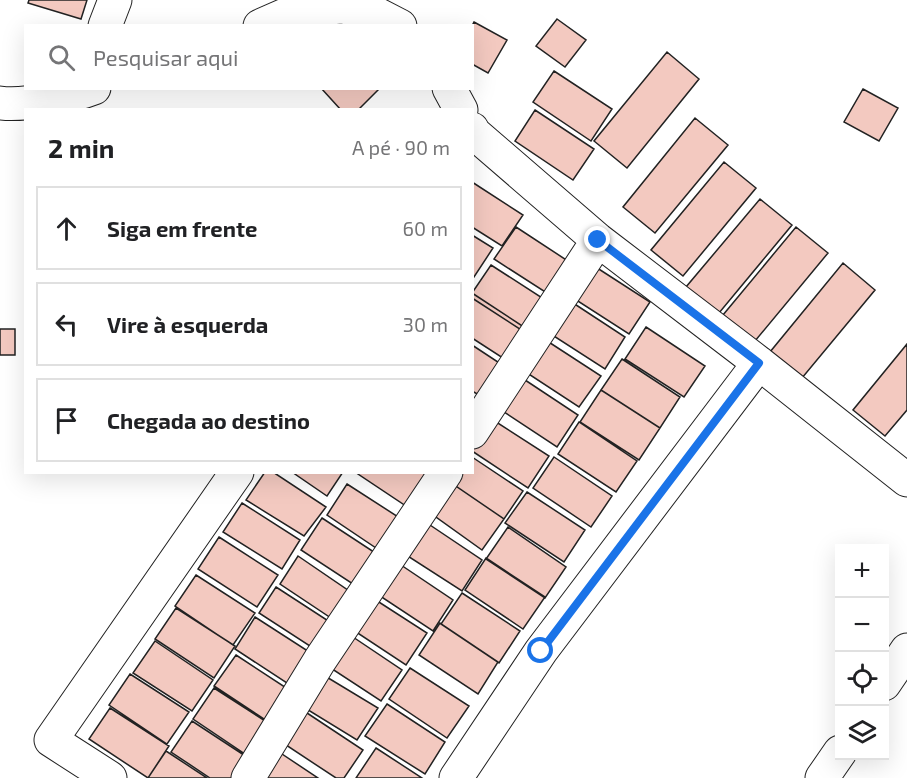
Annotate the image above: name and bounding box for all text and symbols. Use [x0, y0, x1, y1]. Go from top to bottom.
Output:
search box [24, 24, 474, 90]
icon: search [45, 41, 78, 74]
text: Pesquisar aqui [93, 44, 239, 70]
text: 2 min [48, 132, 114, 163]
text: A pé · 90 m [352, 135, 450, 159]
icon: ahead [50, 212, 83, 245]
text: Siga em frente [107, 215, 257, 241]
text: 60 m [403, 216, 448, 240]
route end [584, 226, 610, 252]
icon: left [50, 308, 83, 341]
text: Vire à esquerda [107, 311, 268, 337]
text: 30 m [403, 312, 448, 336]
icon: arrive [50, 404, 83, 437]
text: Chegada ao destino [107, 407, 310, 433]
map controls [835, 544, 889, 760]
button: + [835, 544, 889, 598]
button: − [835, 598, 889, 652]
route start [527, 637, 553, 663]
button: locate [835, 652, 889, 706]
button: layers [835, 706, 889, 760]

